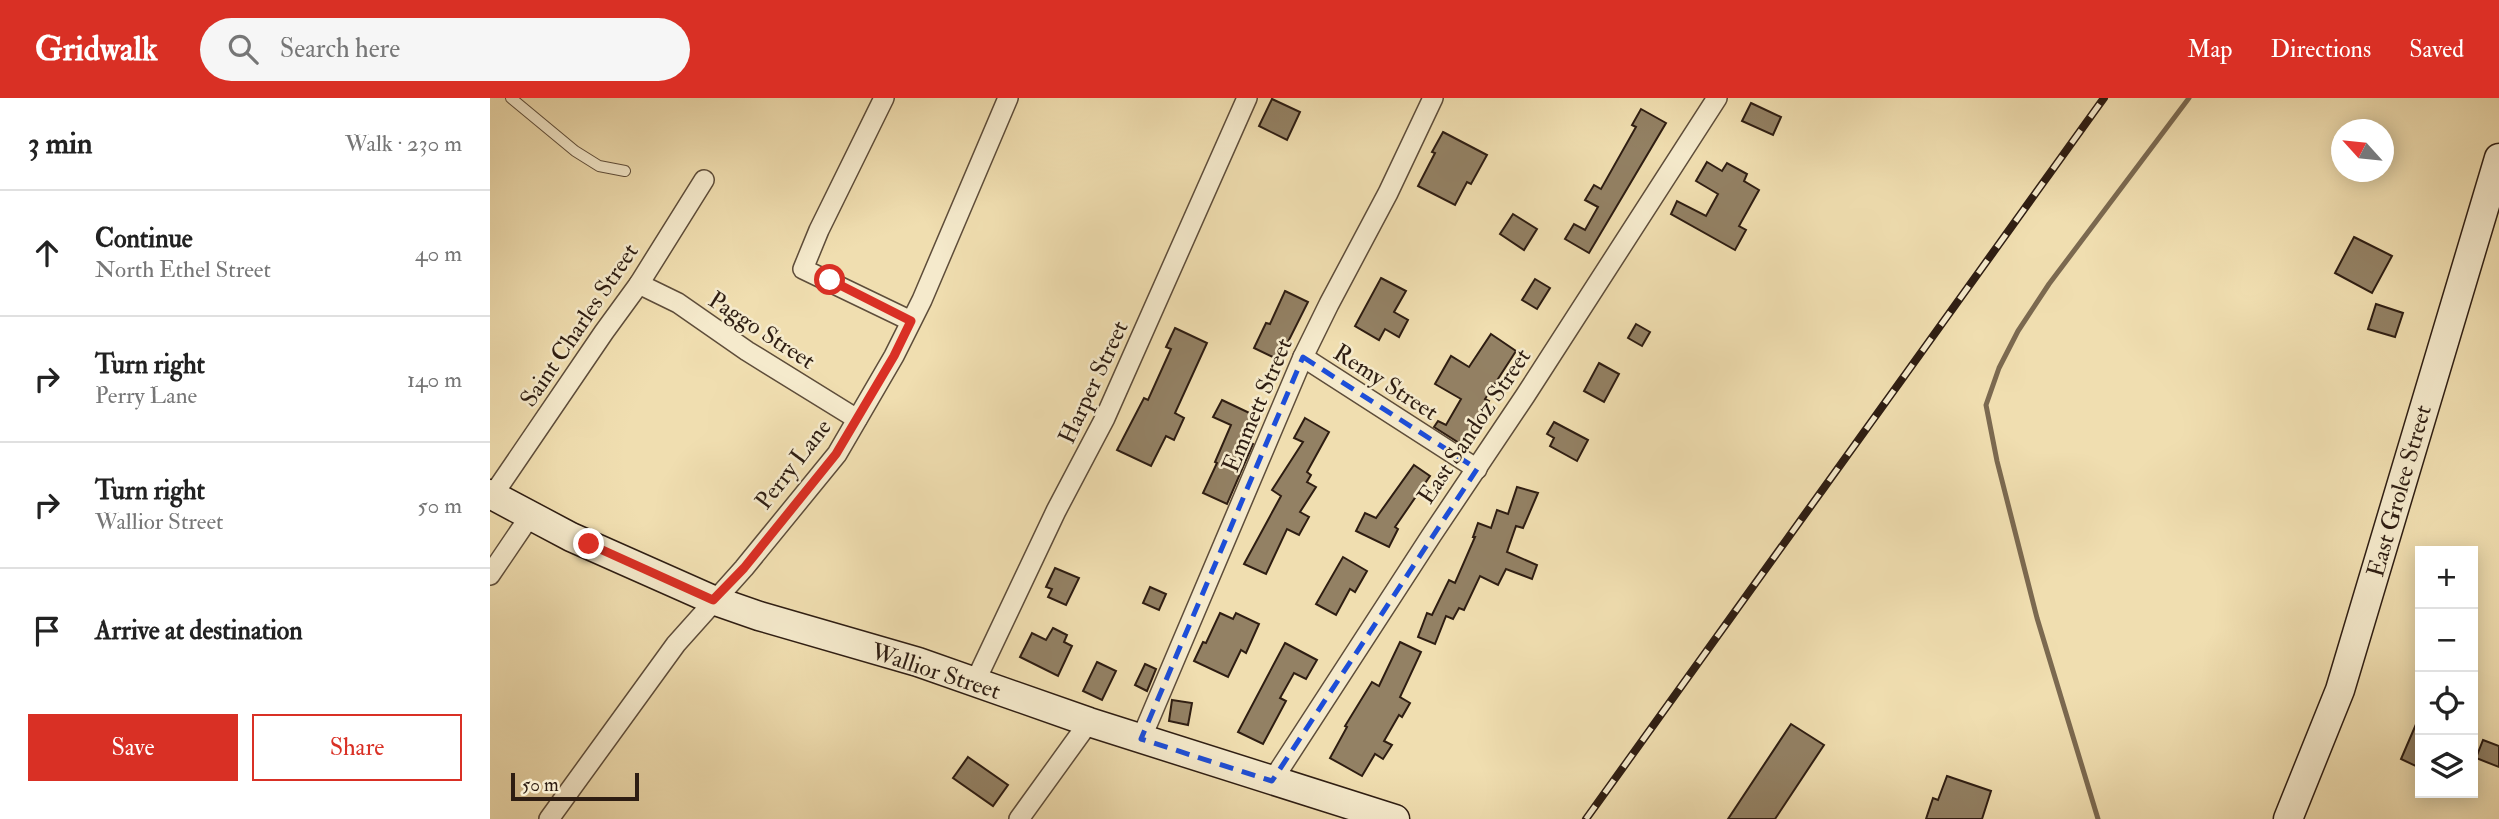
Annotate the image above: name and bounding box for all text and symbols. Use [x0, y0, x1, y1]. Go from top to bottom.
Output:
search box [200, 18, 690, 81]
text: Gridwalk [35, 29, 158, 70]
icon: search [224, 30, 262, 68]
text: Search here [280, 33, 400, 65]
text: Map [2187, 34, 2232, 65]
text: Directions [2270, 34, 2371, 65]
text: Saved [2409, 34, 2464, 65]
north arrow [2331, 119, 2394, 182]
text: 3 min [28, 125, 93, 162]
text: Walk · 230 m [345, 129, 462, 158]
text: Continue [95, 223, 193, 255]
icon: ahead [28, 234, 66, 272]
street label: Saint Charles Street [513, 237, 646, 413]
text: 40 m [415, 239, 462, 268]
text: North Ethel Street [95, 255, 271, 284]
route start [814, 264, 845, 295]
street label: Paggo Street [702, 284, 821, 377]
street label: Harper Street [1051, 315, 1136, 449]
street label: Emmett Street [1215, 333, 1300, 477]
street label: Remy Street [1327, 337, 1444, 428]
street label: East Sandoz Street [1411, 342, 1538, 510]
text: Turn right [95, 349, 205, 381]
icon: right [28, 360, 66, 398]
text: 140 m [407, 365, 462, 394]
text: Perry Lane [95, 381, 197, 410]
street label: East Grolee Street [2360, 401, 2439, 581]
street label: Perry Lane [748, 413, 838, 516]
text: Turn right [95, 475, 205, 507]
icon: right [28, 486, 66, 524]
text: 50 m [418, 491, 462, 520]
text: Wallior Street [95, 507, 224, 536]
route end [573, 528, 604, 559]
map controls [2415, 546, 2478, 798]
button: + [2415, 546, 2478, 609]
button: − [2415, 609, 2478, 672]
icon: arrive [28, 612, 66, 650]
text: Arrive at destination [95, 615, 303, 647]
street label: Wallior Street [866, 636, 1005, 707]
button: locate [2415, 672, 2478, 735]
button: Save [28, 714, 238, 781]
button: Share [252, 714, 462, 781]
button: layers [2415, 735, 2478, 798]
scale bar [511, 770, 639, 802]
text: 50 m [522, 773, 559, 797]

